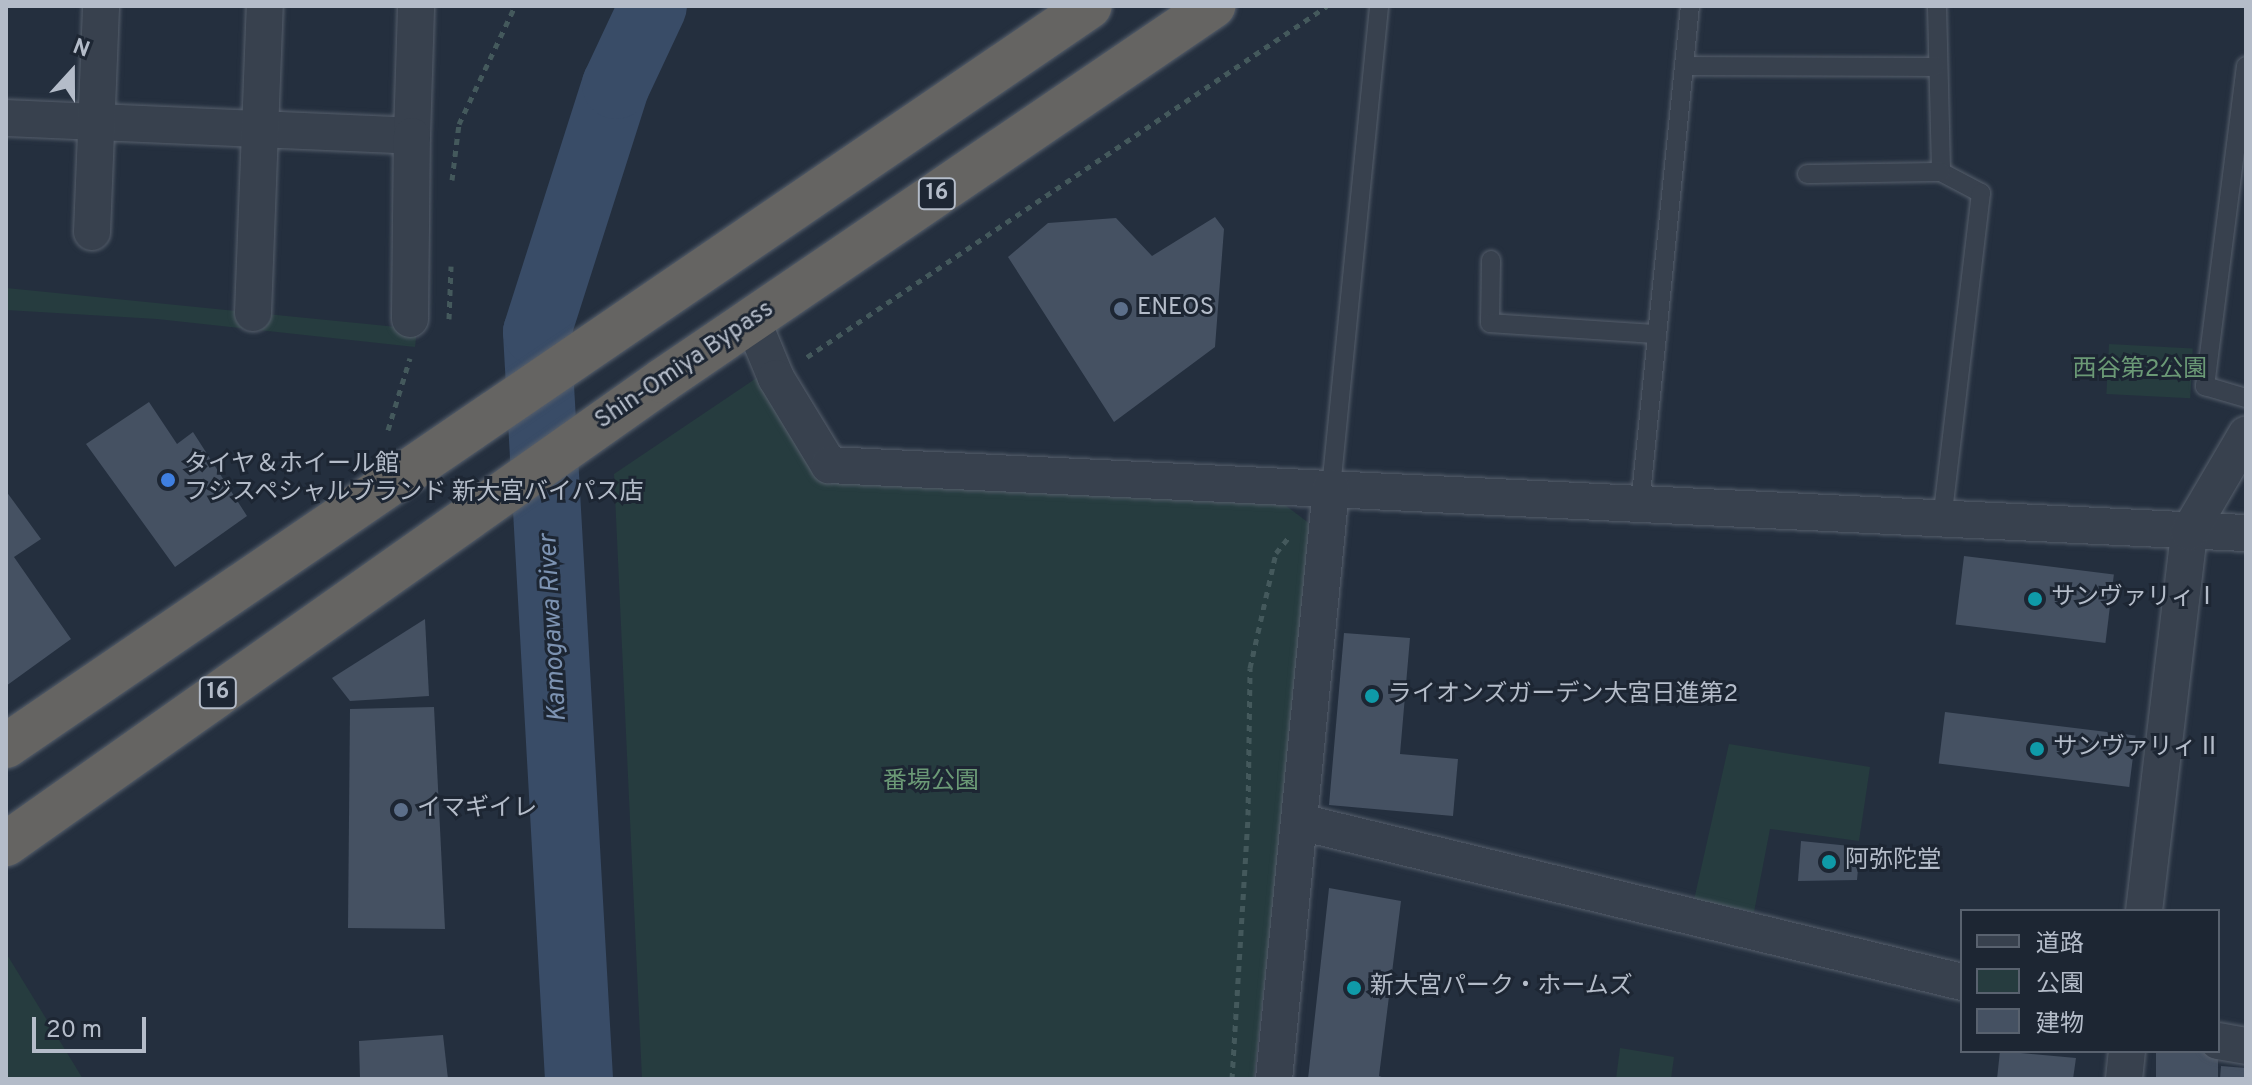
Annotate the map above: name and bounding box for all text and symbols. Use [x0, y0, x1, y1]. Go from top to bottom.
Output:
north arrow [32, 32, 112, 112]
text: N [69, 34, 93, 65]
road number: 16 [917, 176, 957, 212]
place label: ENEOS [1137, 295, 1214, 323]
street label: Shin-Omiya Bypass [590, 296, 780, 436]
marker: ENEOS [1112, 300, 1130, 318]
park label: 西谷第2公園 [2073, 357, 2207, 385]
place label: タイヤ＆ホイール館 フジスペシャルブランド 新大宮バイパス店 [184, 452, 646, 508]
marker: タイヤ＆ホイール館 フジスペシャルブランド 新大宮バイパス店 [159, 471, 177, 489]
water label: Kamogawa River [534, 533, 574, 723]
place label: サンヴァリィⅠ [2051, 585, 2219, 613]
marker: サンヴァリィⅠ [2026, 590, 2044, 608]
road number: 16 [198, 675, 238, 711]
place label: ライオンズガーデン大宮日進第2 [1388, 682, 1739, 710]
marker: ライオンズガーデン大宮日進第2 [1363, 687, 1381, 705]
place label: サンヴァリィⅡ [2053, 735, 2221, 763]
marker: サンヴァリィⅡ [2028, 740, 2046, 758]
park label: 番場公園 [883, 769, 979, 797]
place label: イマギイレ [417, 796, 537, 824]
marker: イマギイレ [392, 801, 410, 819]
place label: 阿弥陀堂 [1845, 848, 1941, 876]
marker: 阿弥陀堂 [1820, 853, 1838, 871]
legend [1960, 909, 2220, 1053]
text: 道路 [2036, 930, 2084, 960]
text: 公園 [2036, 970, 2084, 1000]
place label: 新大宮パーク・ホームズ [1370, 974, 1634, 1002]
marker: 新大宮パーク・ホームズ [1345, 979, 1363, 997]
scale bar [36, 1001, 150, 1051]
text: 建物 [2036, 1010, 2084, 1040]
text: 20 m [46, 1016, 102, 1046]

